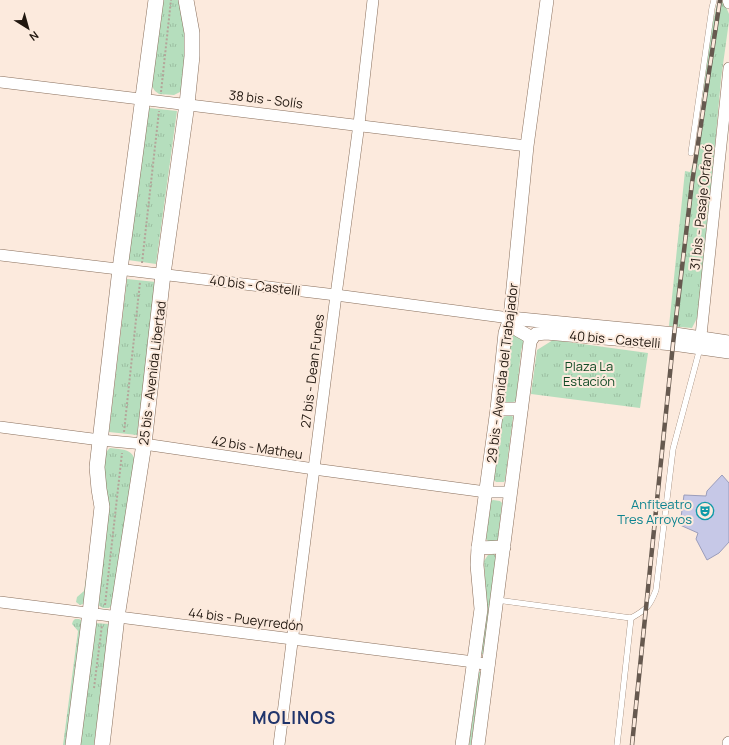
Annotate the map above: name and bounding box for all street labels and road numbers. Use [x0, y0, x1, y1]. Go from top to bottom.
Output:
street label: 38 bis - Solís [228, 86, 304, 112]
street label: 31 bis - Pasaje Orfanó [685, 143, 717, 271]
street label: 40 bis - Castelli [209, 270, 301, 300]
street label: 29 bis - Avenida del Trabajador [482, 282, 522, 464]
street label: 25 bis - Avenida Libertad [134, 300, 170, 446]
street label: 27 bis - Dean Funes [296, 313, 328, 429]
street label: 40 bis - Castelli [569, 326, 661, 352]
street label: 42 bis - Matheu [210, 431, 304, 463]
street label: 44 bis - Pueyrredón [187, 603, 305, 635]

